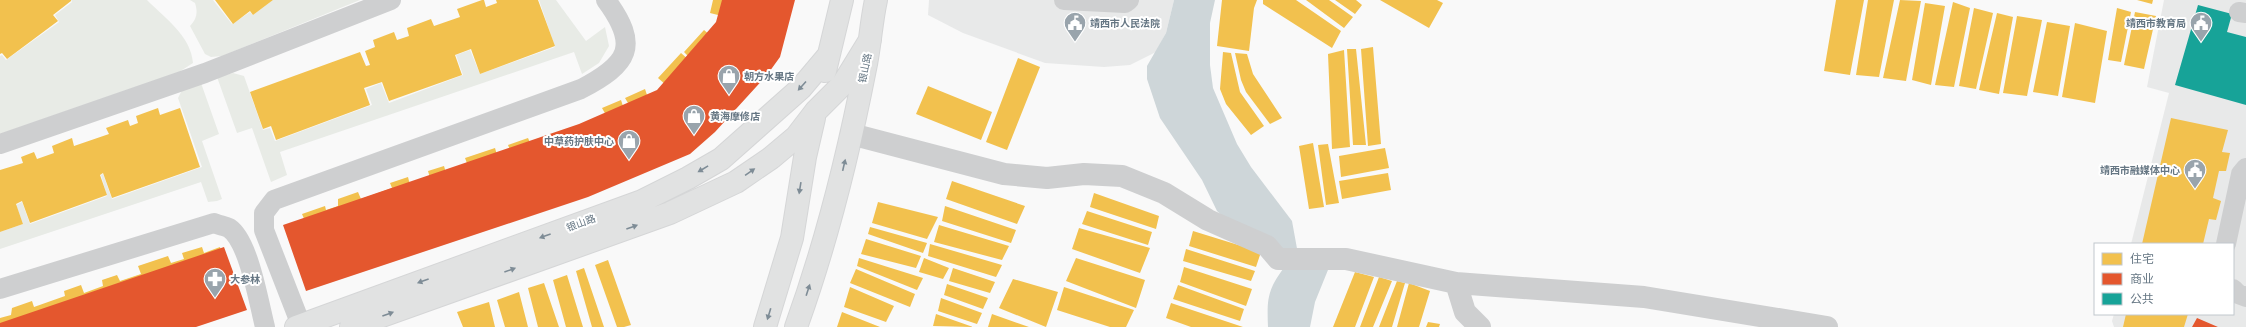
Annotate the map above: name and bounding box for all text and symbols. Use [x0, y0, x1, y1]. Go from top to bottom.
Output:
public building icon: 靖西市人民法院 [1062, 10, 1088, 43]
public building icon: 靖西市教育局 [2188, 10, 2214, 43]
place label: 靖西市人民法院 [1090, 18, 1160, 29]
place label: 靖西市教育局 [2126, 18, 2186, 29]
street label: 银山路 [857, 52, 873, 84]
shop icon: 朝方水果店 [716, 63, 742, 96]
place label: 朝方水果店 [744, 71, 794, 82]
one-way arrow [798, 81, 807, 91]
shop icon: 黄海摩修店 [681, 103, 707, 136]
place label: 黄海摩修店 [710, 111, 760, 122]
shop icon: 中草药护肤中心 [616, 128, 642, 161]
place label: 中草药护肤中心 [544, 136, 614, 147]
public building icon: 靖西市融媒体中心 [2182, 157, 2208, 190]
one-way arrow [841, 159, 847, 171]
place label: 靖西市融媒体中心 [2100, 164, 2180, 176]
one-way arrow [698, 165, 708, 173]
one-way arrow [745, 168, 755, 176]
one-way arrow [797, 182, 803, 194]
street label: 银山路 [565, 213, 597, 233]
one-way arrow [627, 223, 639, 229]
one-way arrow [539, 233, 551, 239]
legend [2094, 243, 2234, 315]
text: 住宅 [2130, 252, 2154, 266]
pharmacy icon: 大参林 [202, 266, 228, 299]
one-way arrow [504, 267, 516, 273]
text: 商业 [2130, 272, 2154, 286]
place label: 大参林 [230, 274, 260, 285]
one-way arrow [417, 278, 429, 284]
one-way arrow [805, 284, 811, 296]
text: 公共 [2130, 292, 2154, 306]
one-way arrow [766, 309, 772, 321]
one-way arrow [382, 311, 394, 317]

